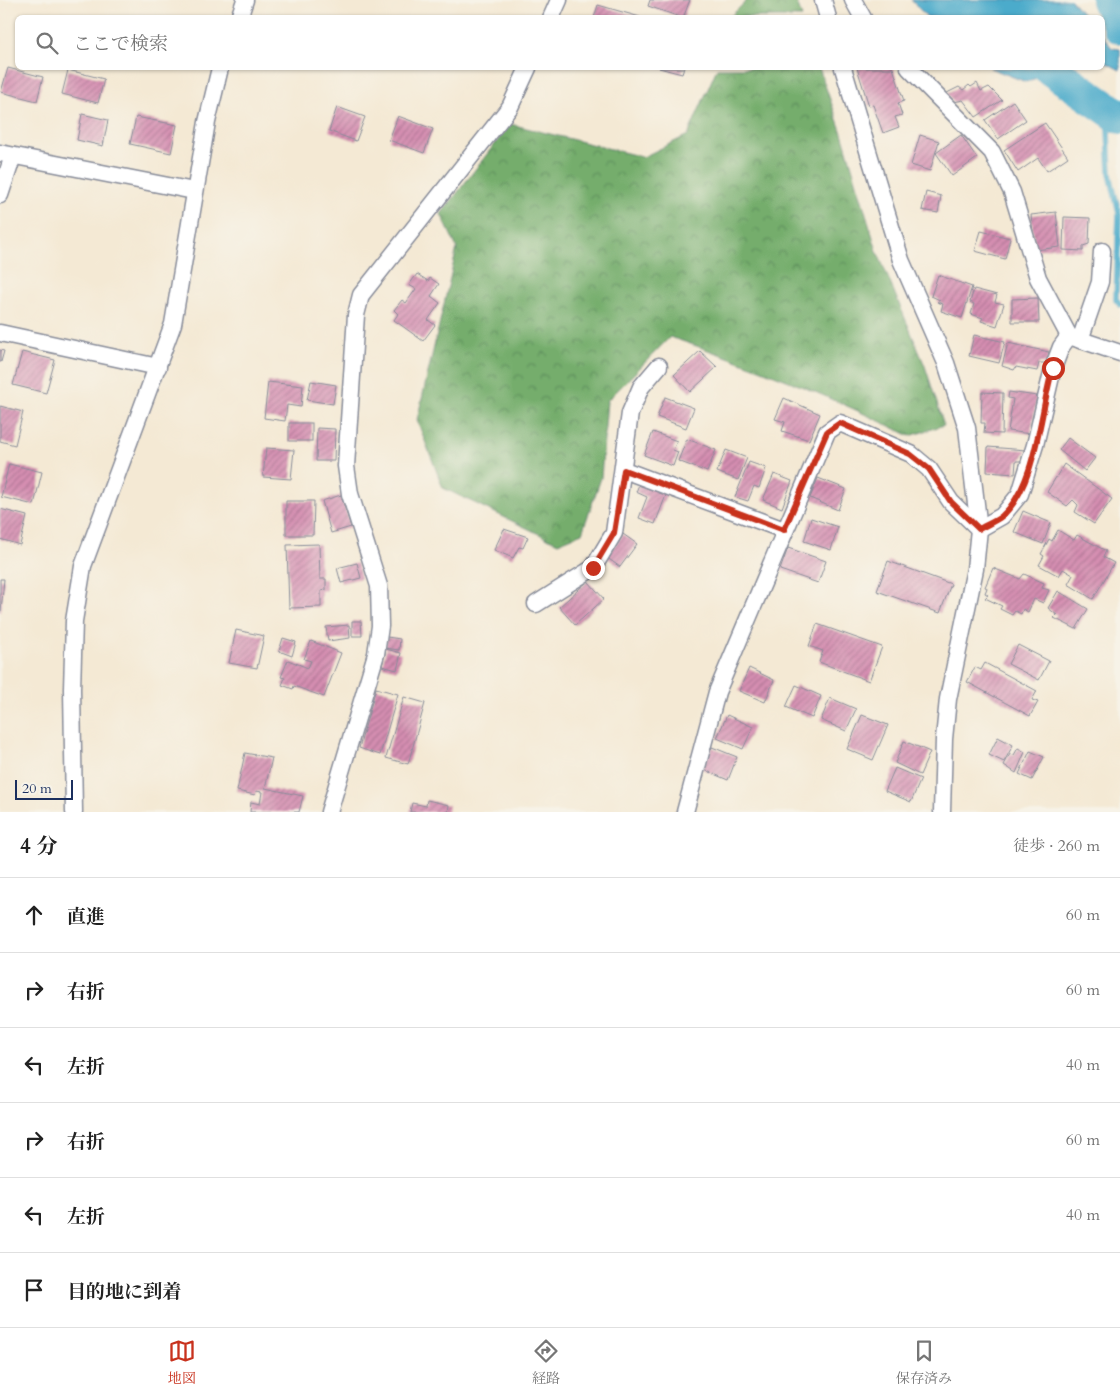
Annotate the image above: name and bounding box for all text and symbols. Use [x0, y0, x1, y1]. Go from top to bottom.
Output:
search box [15, 15, 1105, 70]
icon: search [33, 29, 61, 57]
text: ここで検索 [73, 31, 168, 57]
route start [1042, 357, 1065, 380]
route end [582, 557, 605, 580]
scale bar [15, 777, 72, 800]
text: 20 m [22, 779, 52, 798]
text: 4 分 [20, 832, 57, 861]
text: 徒歩 · 260 m [1013, 835, 1100, 857]
icon: ahead [20, 901, 48, 929]
text: 直進 [67, 904, 105, 930]
text: 60 m [1066, 904, 1100, 926]
icon: right [20, 976, 48, 1004]
text: 右折 [67, 979, 105, 1005]
text: 60 m [1066, 979, 1100, 1001]
icon: left [20, 1051, 48, 1079]
text: 左折 [67, 1054, 105, 1080]
text: 40 m [1066, 1054, 1100, 1076]
icon: right [20, 1126, 48, 1154]
text: 右折 [67, 1129, 105, 1155]
text: 60 m [1066, 1129, 1100, 1151]
icon: left [20, 1201, 48, 1229]
text: 左折 [67, 1204, 105, 1230]
text: 40 m [1066, 1204, 1100, 1226]
icon: arrive [20, 1276, 48, 1304]
text: 目的地に到着 [67, 1279, 181, 1305]
tab: 地図 [168, 1337, 196, 1388]
tab: 経路 [532, 1337, 560, 1388]
tab: 保存済み [896, 1337, 952, 1388]

